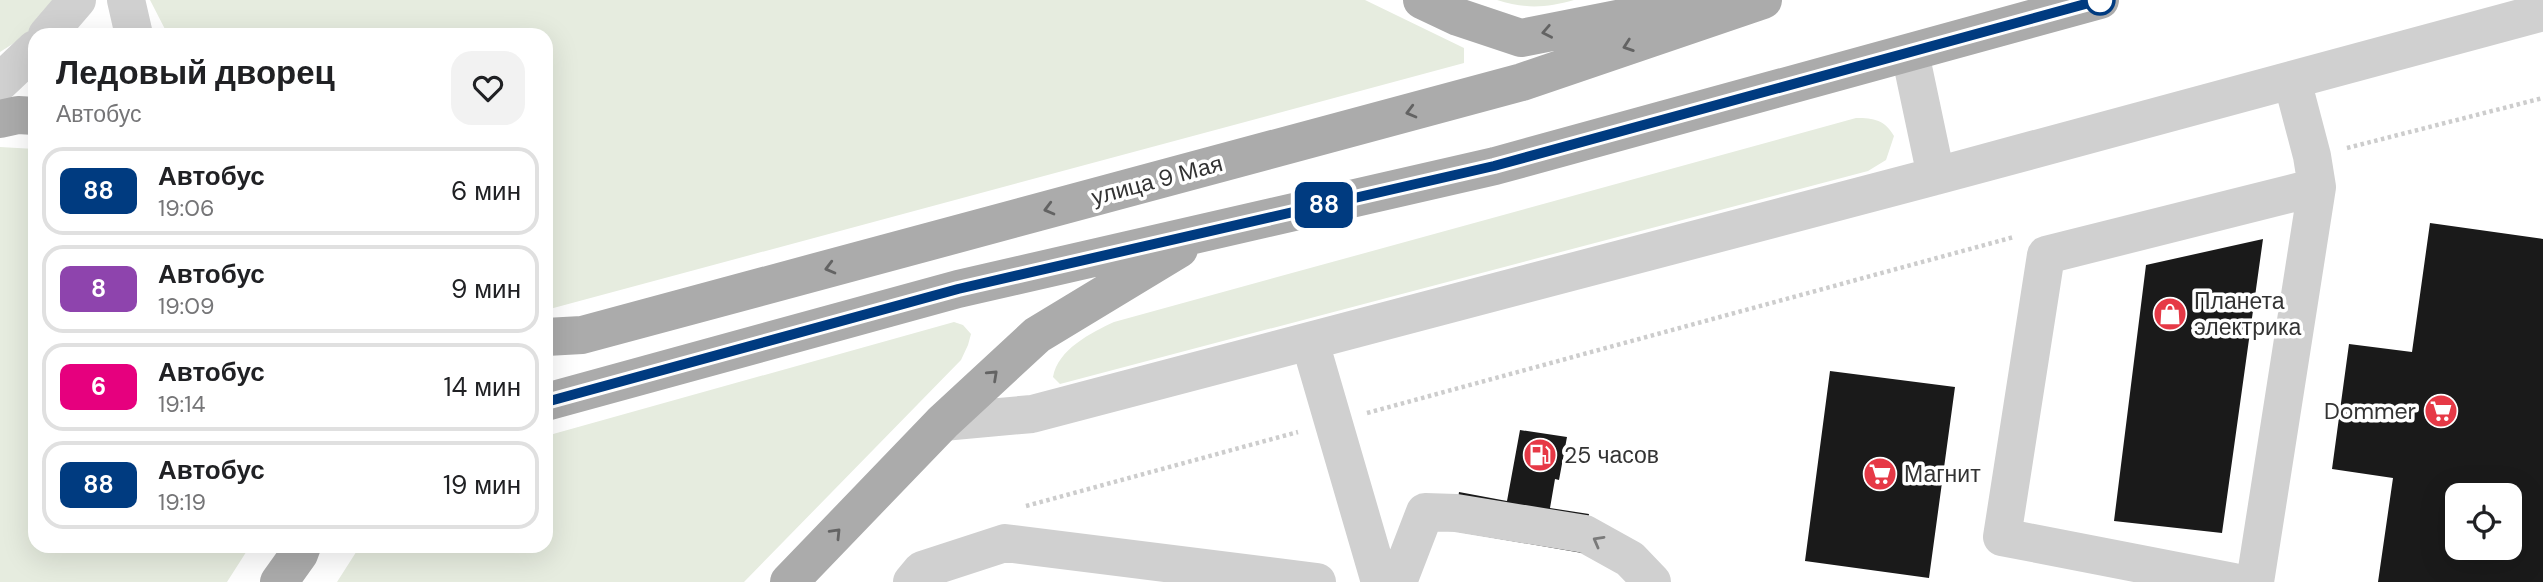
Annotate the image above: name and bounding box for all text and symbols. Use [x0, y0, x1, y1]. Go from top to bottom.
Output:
unlabelled marker [2085, 0, 2115, 15]
one-way arrow [1541, 24, 1553, 39]
one-way arrow [1623, 38, 1635, 52]
text: Ледовый дворец [56, 51, 335, 94]
button: heart [451, 51, 525, 125]
text: Автобус [56, 99, 142, 129]
one-way arrow [1405, 104, 1417, 118]
street label: улица 9 Мая [1088, 148, 1226, 212]
text: Автобус [158, 159, 265, 193]
text: 6 мин [451, 174, 521, 208]
text: 88 [83, 175, 114, 206]
line badge: 88 [1292, 182, 1356, 228]
text: 88 [1309, 189, 1339, 220]
text: 19:06 [158, 193, 214, 223]
one-way arrow [1043, 201, 1055, 216]
text: Автобус [158, 257, 265, 291]
one-way arrow [824, 260, 836, 275]
text: 9 мин [451, 272, 521, 306]
text: 8 [91, 273, 106, 304]
place label: Планета электрика [2194, 286, 2302, 342]
text: 19:09 [158, 291, 214, 321]
shop icon: Планета электрика [2151, 295, 2189, 333]
text: Автобус [158, 355, 265, 389]
text: 14 мин [443, 370, 521, 404]
text: 6 [91, 371, 106, 402]
one-way arrow [985, 371, 998, 384]
text: 19:14 [158, 389, 205, 419]
supermarket icon: Dommer [2422, 392, 2460, 430]
place label: Dommer [2324, 396, 2416, 426]
fuel station icon: 25 часов [1521, 436, 1559, 474]
place label: 25 часов [1564, 440, 1659, 470]
text: Автобус [158, 453, 265, 487]
supermarket icon: Магнит [1861, 455, 1899, 493]
place label: Магнит [1904, 459, 1981, 489]
text: 19 мин [443, 468, 521, 502]
text: 88 [83, 469, 114, 500]
map controls [2445, 483, 2522, 560]
button: locate [2445, 483, 2522, 560]
text: 19:19 [158, 487, 206, 517]
one-way arrow [828, 528, 841, 541]
one-way arrow [1593, 536, 1605, 549]

